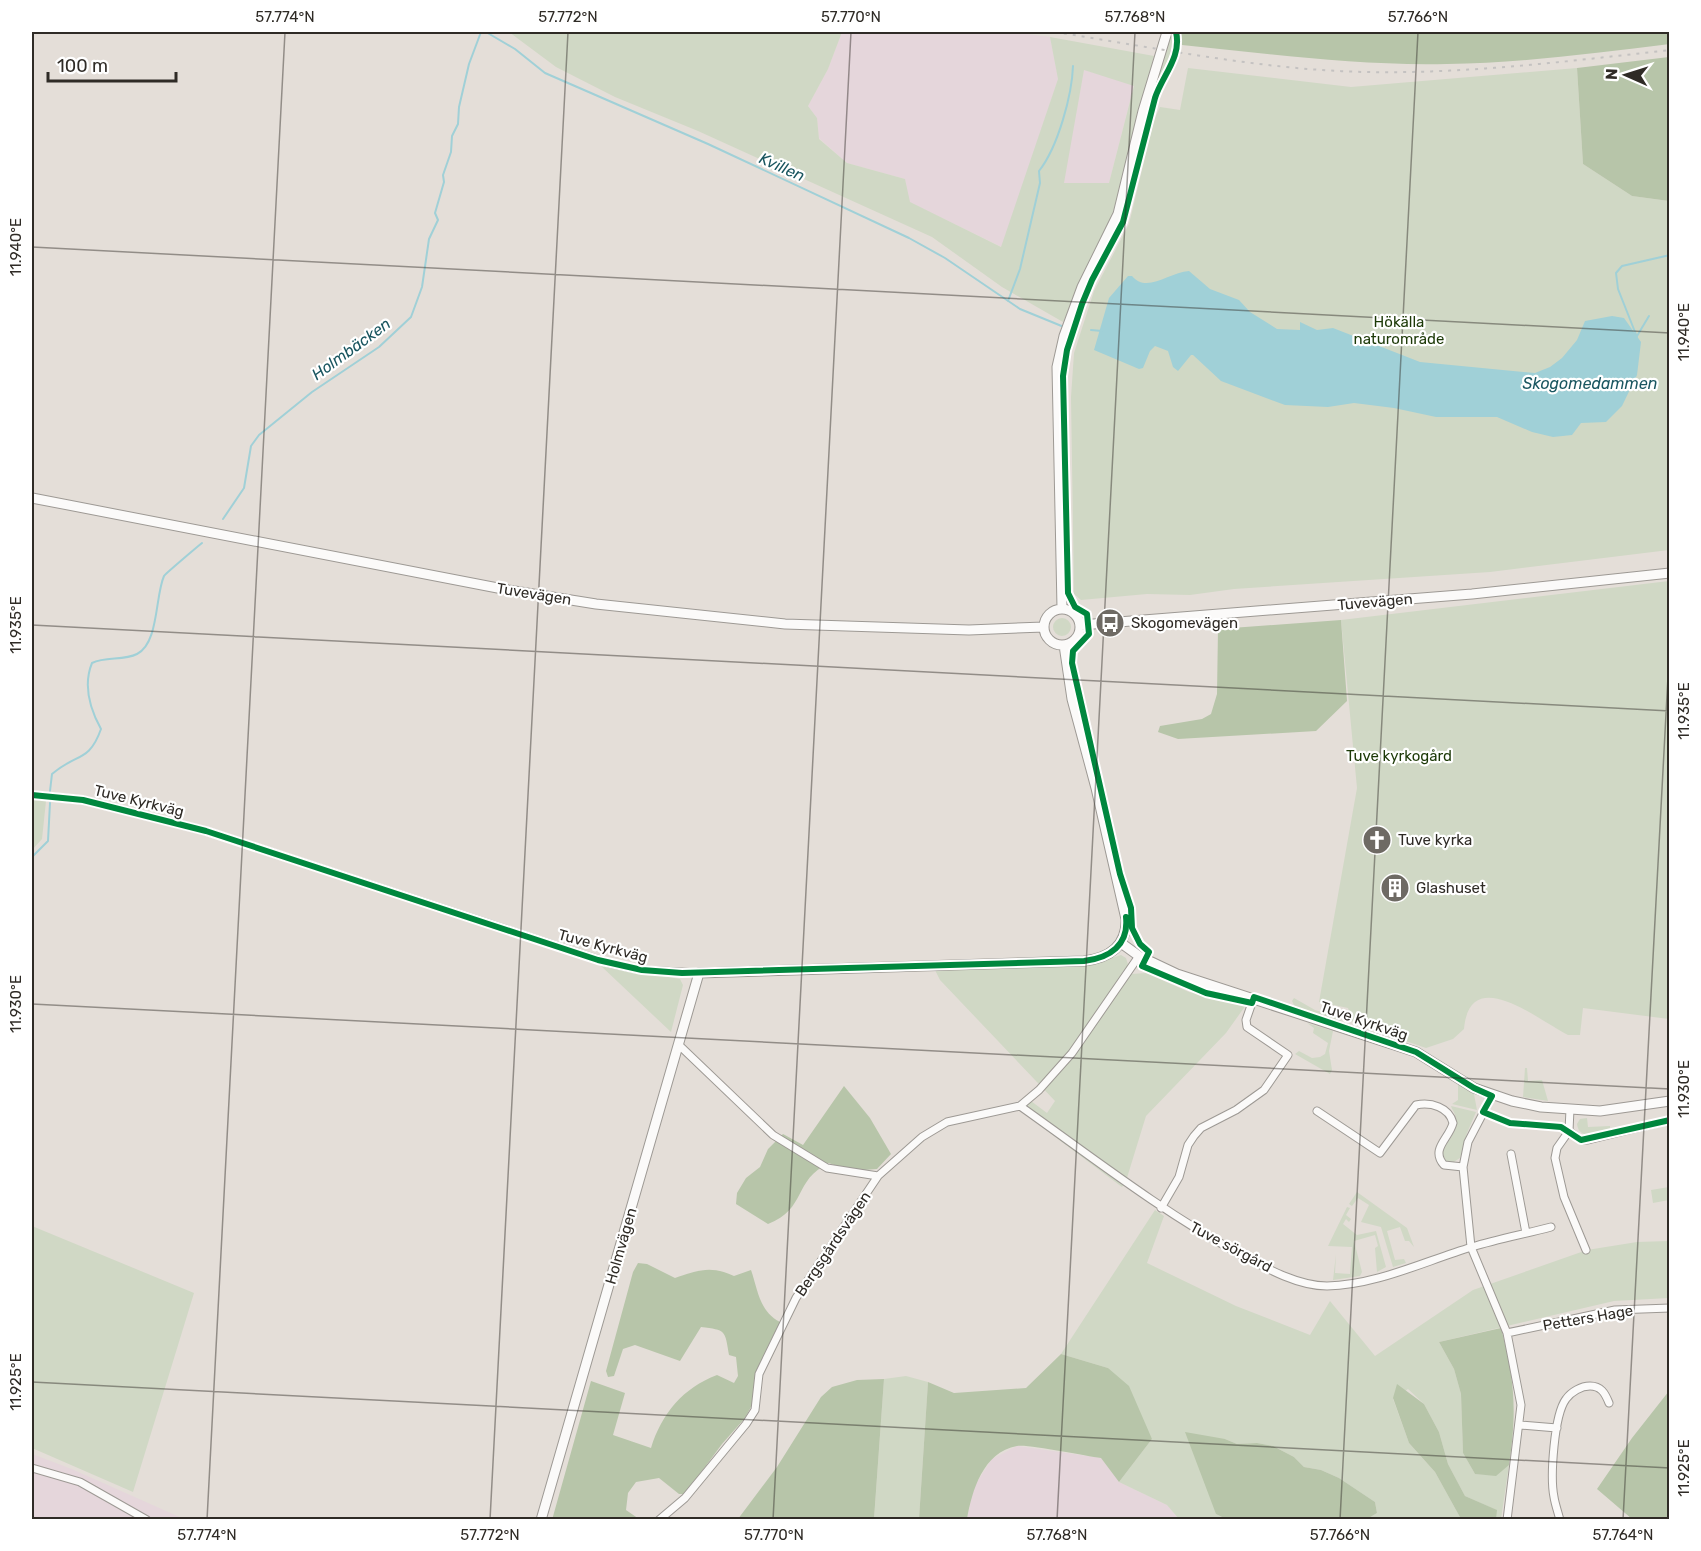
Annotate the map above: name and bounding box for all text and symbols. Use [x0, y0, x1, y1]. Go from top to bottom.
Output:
text: 57.774°N [255, 8, 315, 26]
text: 57.772°N [538, 8, 598, 26]
text: 57.770°N [821, 8, 881, 26]
text: 57.768°N [1104, 8, 1166, 26]
text: 57.766°N [1388, 8, 1448, 26]
scale bar [48, 45, 176, 83]
north arrow [1596, 45, 1656, 105]
text: 100 m [57, 55, 108, 77]
text: N [1602, 68, 1621, 80]
water label: Kvillen [756, 149, 808, 185]
text: 11.940°E [7, 218, 25, 276]
text: 11.940°E [1675, 303, 1693, 361]
park label: Hökälla naturområde [1354, 313, 1444, 348]
water label: Holmbäcken [308, 314, 394, 384]
water label: Skogomedammen [1523, 374, 1657, 393]
street label: Tuvevägen [495, 579, 573, 609]
street label: Tuvevägen [1337, 590, 1413, 614]
text: 11.935°E [7, 596, 25, 654]
bus stop icon: Skogomevägen [1094, 607, 1126, 639]
place label: Skogomevägen [1131, 614, 1238, 632]
text: 11.935°E [1675, 682, 1693, 740]
park label: Tuve kyrkogård [1346, 747, 1452, 765]
street label: Tuve Kyrkväg [92, 781, 186, 821]
church icon: Tuve kyrka [1361, 824, 1393, 856]
place label: Tuve kyrka [1398, 831, 1472, 849]
building icon: Glashuset [1379, 872, 1411, 904]
place label: Glashuset [1416, 879, 1486, 897]
street label: Tuve Kyrkväg [556, 925, 650, 967]
text: 11.930°E [7, 975, 25, 1033]
street label: Tuve Kyrkväg [1318, 998, 1410, 1044]
text: 11.930°E [1675, 1060, 1693, 1118]
street label: Bergsgårdsvägen [791, 1188, 875, 1300]
street label: Holmvägen [601, 1206, 641, 1286]
street label: Tuve sörgård [1187, 1218, 1275, 1276]
street label: Petters Hage [1541, 1301, 1635, 1335]
text: 11.925°E [7, 1353, 25, 1411]
text: 11.925°E [1675, 1439, 1693, 1497]
text: 57.774°N [177, 1526, 237, 1544]
text: 57.772°N [460, 1526, 520, 1544]
text: 57.770°N [744, 1526, 804, 1544]
text: 57.768°N [1026, 1526, 1088, 1544]
text: 57.766°N [1310, 1526, 1370, 1544]
text: 57.764°N [1593, 1526, 1653, 1544]

